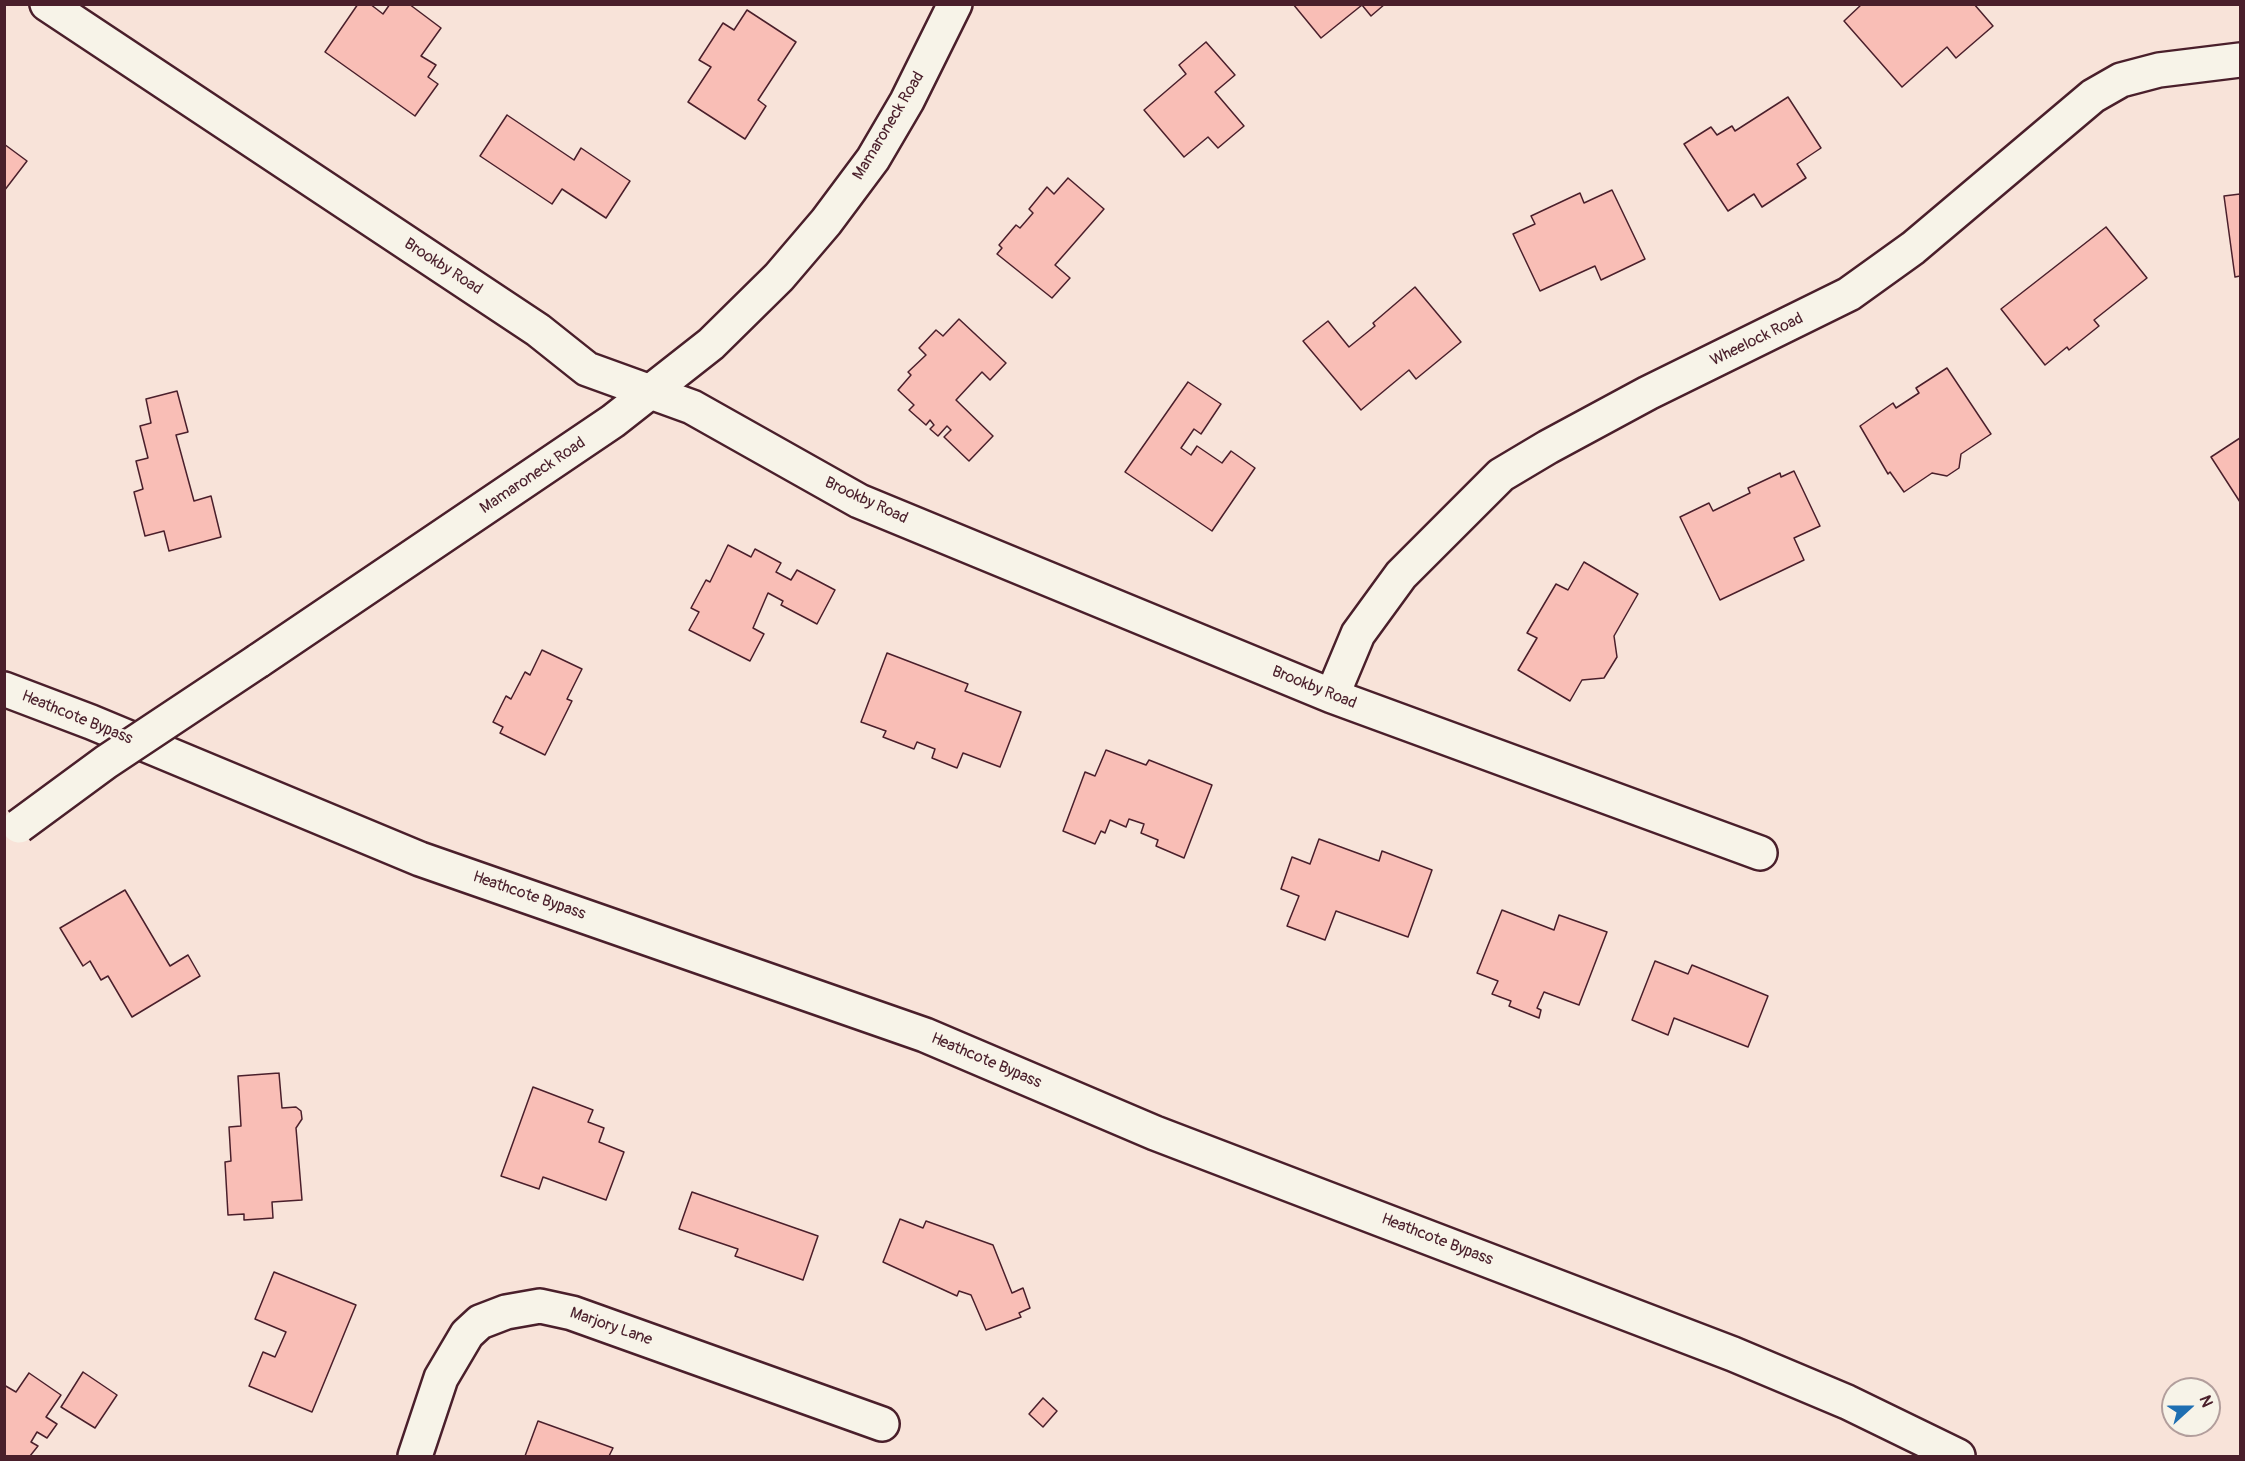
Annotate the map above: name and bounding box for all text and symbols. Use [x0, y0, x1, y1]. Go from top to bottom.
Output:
street label: Mamaroneck Road [849, 68, 929, 184]
street label: Brookby Road [400, 235, 486, 299]
street label: Wheelock Road [1708, 309, 1806, 371]
street label: Mamaroneck Road [477, 434, 589, 518]
street label: Brookby Road [821, 473, 911, 529]
street label: Brookby Road [1269, 662, 1359, 714]
street label: Heathcote Bypass [19, 687, 135, 749]
street label: Heathcote Bypass [470, 868, 588, 924]
street label: Heathcote Bypass [928, 1029, 1044, 1093]
street label: Heathcote Bypass [1378, 1210, 1496, 1270]
street label: Marjory Lane [567, 1304, 655, 1350]
north arrow [2161, 1377, 2221, 1437]
text: N [2195, 1393, 2217, 1410]

